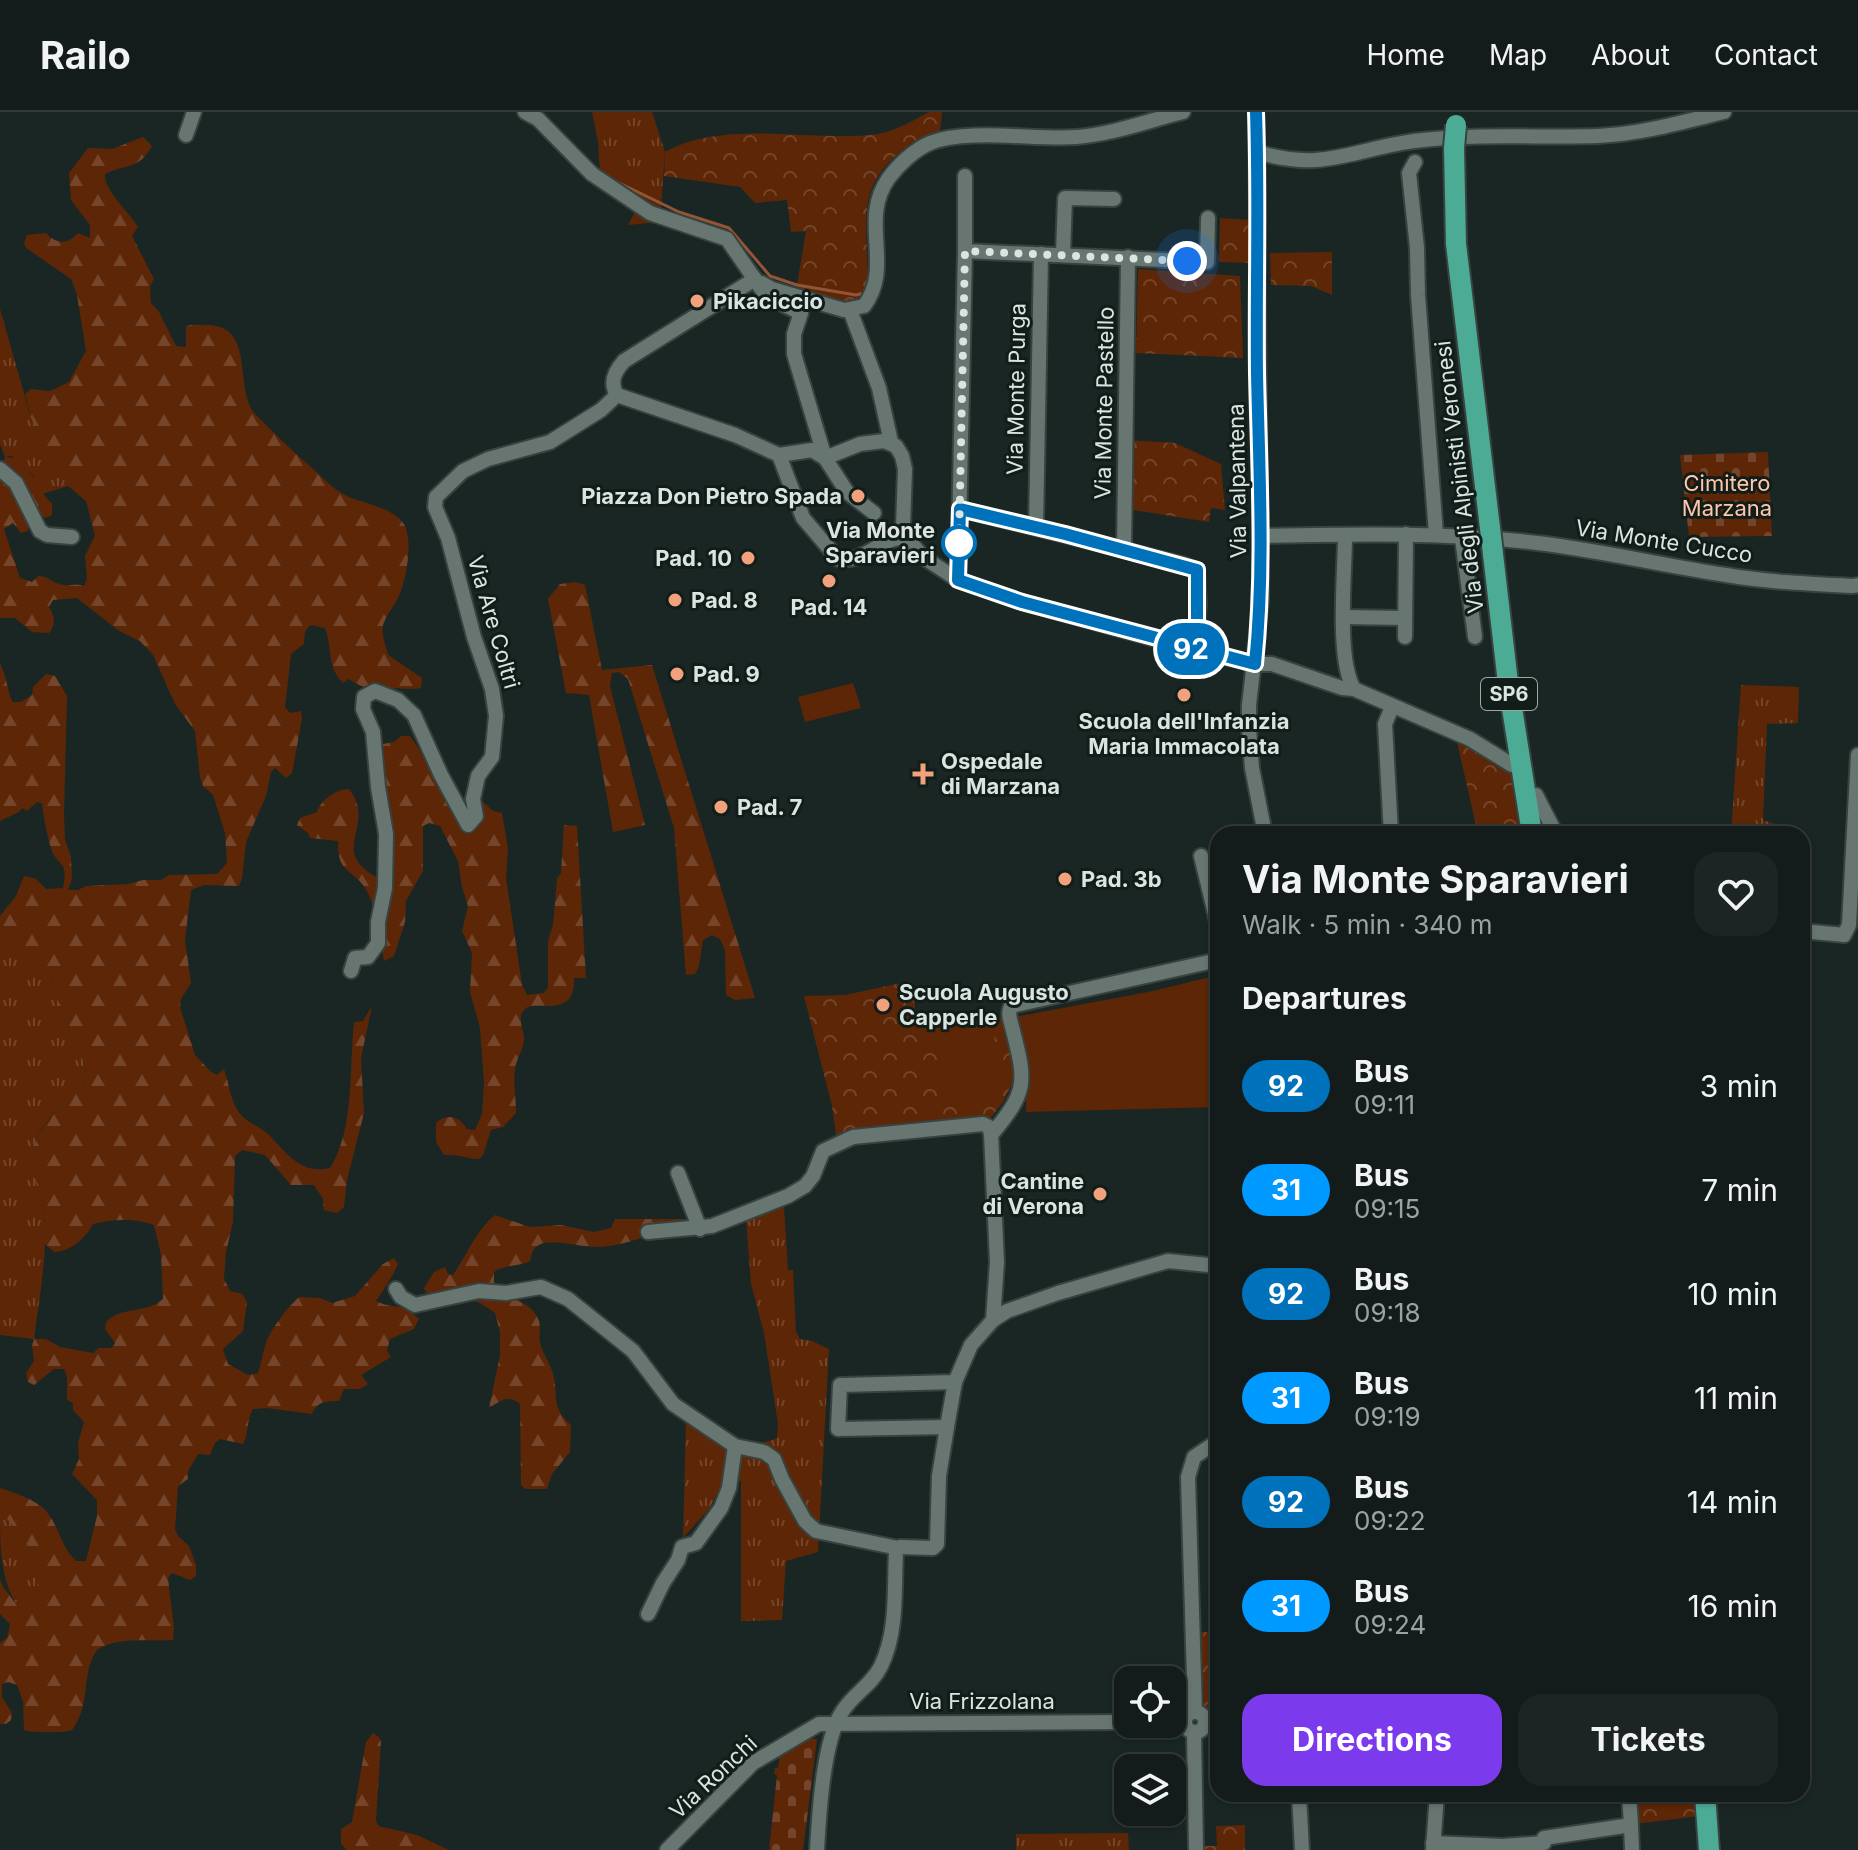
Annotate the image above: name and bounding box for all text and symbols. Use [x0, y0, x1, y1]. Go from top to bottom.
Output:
text: Railo [40, 32, 131, 78]
text: Home [1366, 38, 1445, 72]
text: Map [1489, 38, 1547, 72]
text: About [1591, 38, 1670, 72]
text: Contact [1714, 38, 1818, 72]
your location [1167, 241, 1207, 281]
place label: Pikaciccio [713, 288, 823, 314]
marker: Pikaciccio [688, 292, 706, 310]
street label: Via Monte Purga [1002, 303, 1030, 475]
street label: Via Monte Pastello [1089, 306, 1119, 500]
street label: Via degli Alpinisti Veronesi [1429, 339, 1489, 615]
street label: Via Valpantena [1223, 403, 1251, 559]
park label: Cimitero Marzana [1682, 470, 1772, 521]
place label: Piazza Don Pietro Spada [581, 483, 842, 509]
marker: Piazza Don Pietro Spada [849, 487, 867, 505]
street label: Via Monte Cucco [1574, 514, 1754, 568]
place label: Via Monte Sparavieri [825, 517, 935, 568]
marker: Via Monte Sparavieri [942, 526, 976, 560]
place label: Pad. 10 [655, 545, 732, 571]
marker: Pad. 10 [739, 549, 757, 567]
street label: Via Are Coltri [463, 552, 525, 692]
marker: Pad. 14 [820, 572, 838, 590]
place label: Pad. 8 [691, 587, 758, 613]
marker: Pad. 8 [666, 591, 684, 609]
place label: Pad. 14 [791, 594, 867, 620]
line badge: 92 [1155, 623, 1227, 675]
text: 92 [1173, 632, 1209, 666]
place label: Pad. 9 [693, 661, 760, 687]
marker: Pad. 9 [668, 665, 686, 683]
road number: SP6 [1481, 678, 1537, 710]
marker: Scuola dell'Infanzia Maria Immacolata [1175, 686, 1193, 704]
place label: Scuola dell'Infanzia Maria Immacolata [1079, 708, 1289, 759]
place label: Ospedale di Marzana [941, 748, 1060, 799]
marker: Ospedale di Marzana [912, 763, 934, 785]
place label: Pad. 7 [737, 794, 802, 820]
marker: Pad. 7 [712, 798, 730, 816]
button: heart [1694, 852, 1778, 936]
text: Via Monte Sparavieri [1242, 856, 1629, 902]
place label: Pad. 3b [1081, 866, 1162, 892]
marker: Pad. 3b [1056, 870, 1074, 888]
text: Walk · 5 min · 340 m [1242, 909, 1493, 940]
place label: Scuola Augusto Capperle [899, 979, 1069, 1030]
text: Departures [1242, 980, 1407, 1016]
marker: Scuola Augusto Capperle [874, 996, 892, 1014]
text: Bus [1354, 1053, 1409, 1089]
text: 3 min [1700, 1068, 1778, 1104]
text: 92 [1268, 1069, 1304, 1103]
text: 09:11 [1354, 1089, 1415, 1120]
text: Bus [1354, 1157, 1409, 1193]
place label: Cantine di Verona [982, 1168, 1084, 1219]
text: 7 min [1701, 1172, 1778, 1208]
text: 31 [1271, 1173, 1301, 1207]
marker: Cantine di Verona [1091, 1185, 1109, 1203]
text: 09:15 [1354, 1193, 1420, 1224]
text: Bus [1354, 1261, 1409, 1297]
text: 10 min [1687, 1276, 1778, 1312]
text: 92 [1268, 1277, 1304, 1311]
text: 09:18 [1354, 1297, 1421, 1328]
text: Bus [1354, 1365, 1409, 1401]
text: 11 min [1694, 1380, 1778, 1416]
text: 31 [1271, 1381, 1301, 1415]
text: 09:19 [1354, 1401, 1421, 1432]
text: Bus [1354, 1469, 1409, 1505]
text: 14 min [1687, 1484, 1778, 1520]
text: 92 [1268, 1485, 1304, 1519]
text: 09:22 [1354, 1505, 1426, 1536]
text: Bus [1354, 1573, 1409, 1609]
text: 16 min [1687, 1588, 1778, 1624]
text: 31 [1271, 1589, 1301, 1623]
text: 09:24 [1354, 1609, 1426, 1640]
map controls [1114, 1666, 1186, 1826]
button: locate [1114, 1666, 1186, 1738]
street label: Via Frizzolana [909, 1688, 1055, 1714]
button: Directions [1242, 1694, 1502, 1786]
button: Tickets [1518, 1694, 1778, 1786]
street label: Via Ronchi [664, 1730, 762, 1824]
button: layers [1114, 1754, 1186, 1826]

